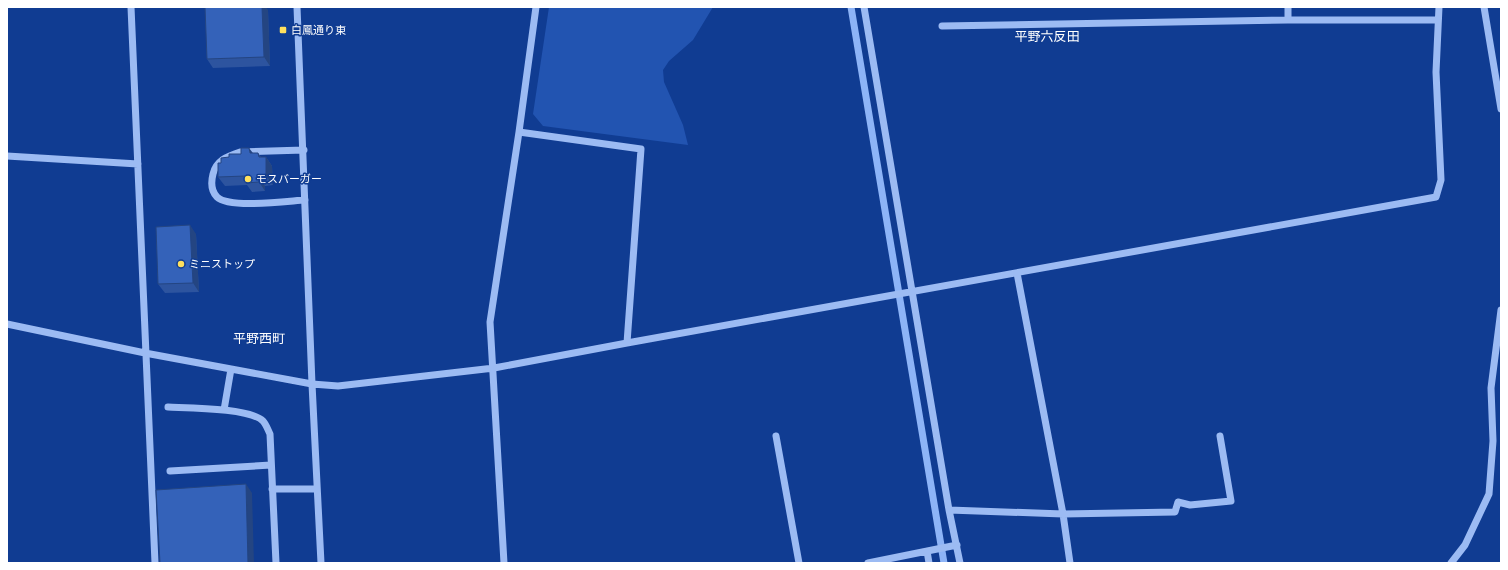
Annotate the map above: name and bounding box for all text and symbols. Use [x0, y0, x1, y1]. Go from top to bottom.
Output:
place label: 白鳳通り東 [291, 23, 346, 37]
marker: 白鳳通り東 [278, 25, 288, 35]
district label: 平野六反田 [1014, 28, 1080, 44]
place label: モスバーガー [256, 172, 322, 186]
marker: モスバーガー [243, 174, 253, 184]
place label: ミニストップ [189, 257, 255, 271]
marker: ミニストップ [176, 259, 186, 269]
district label: 平野西町 [233, 330, 285, 346]

